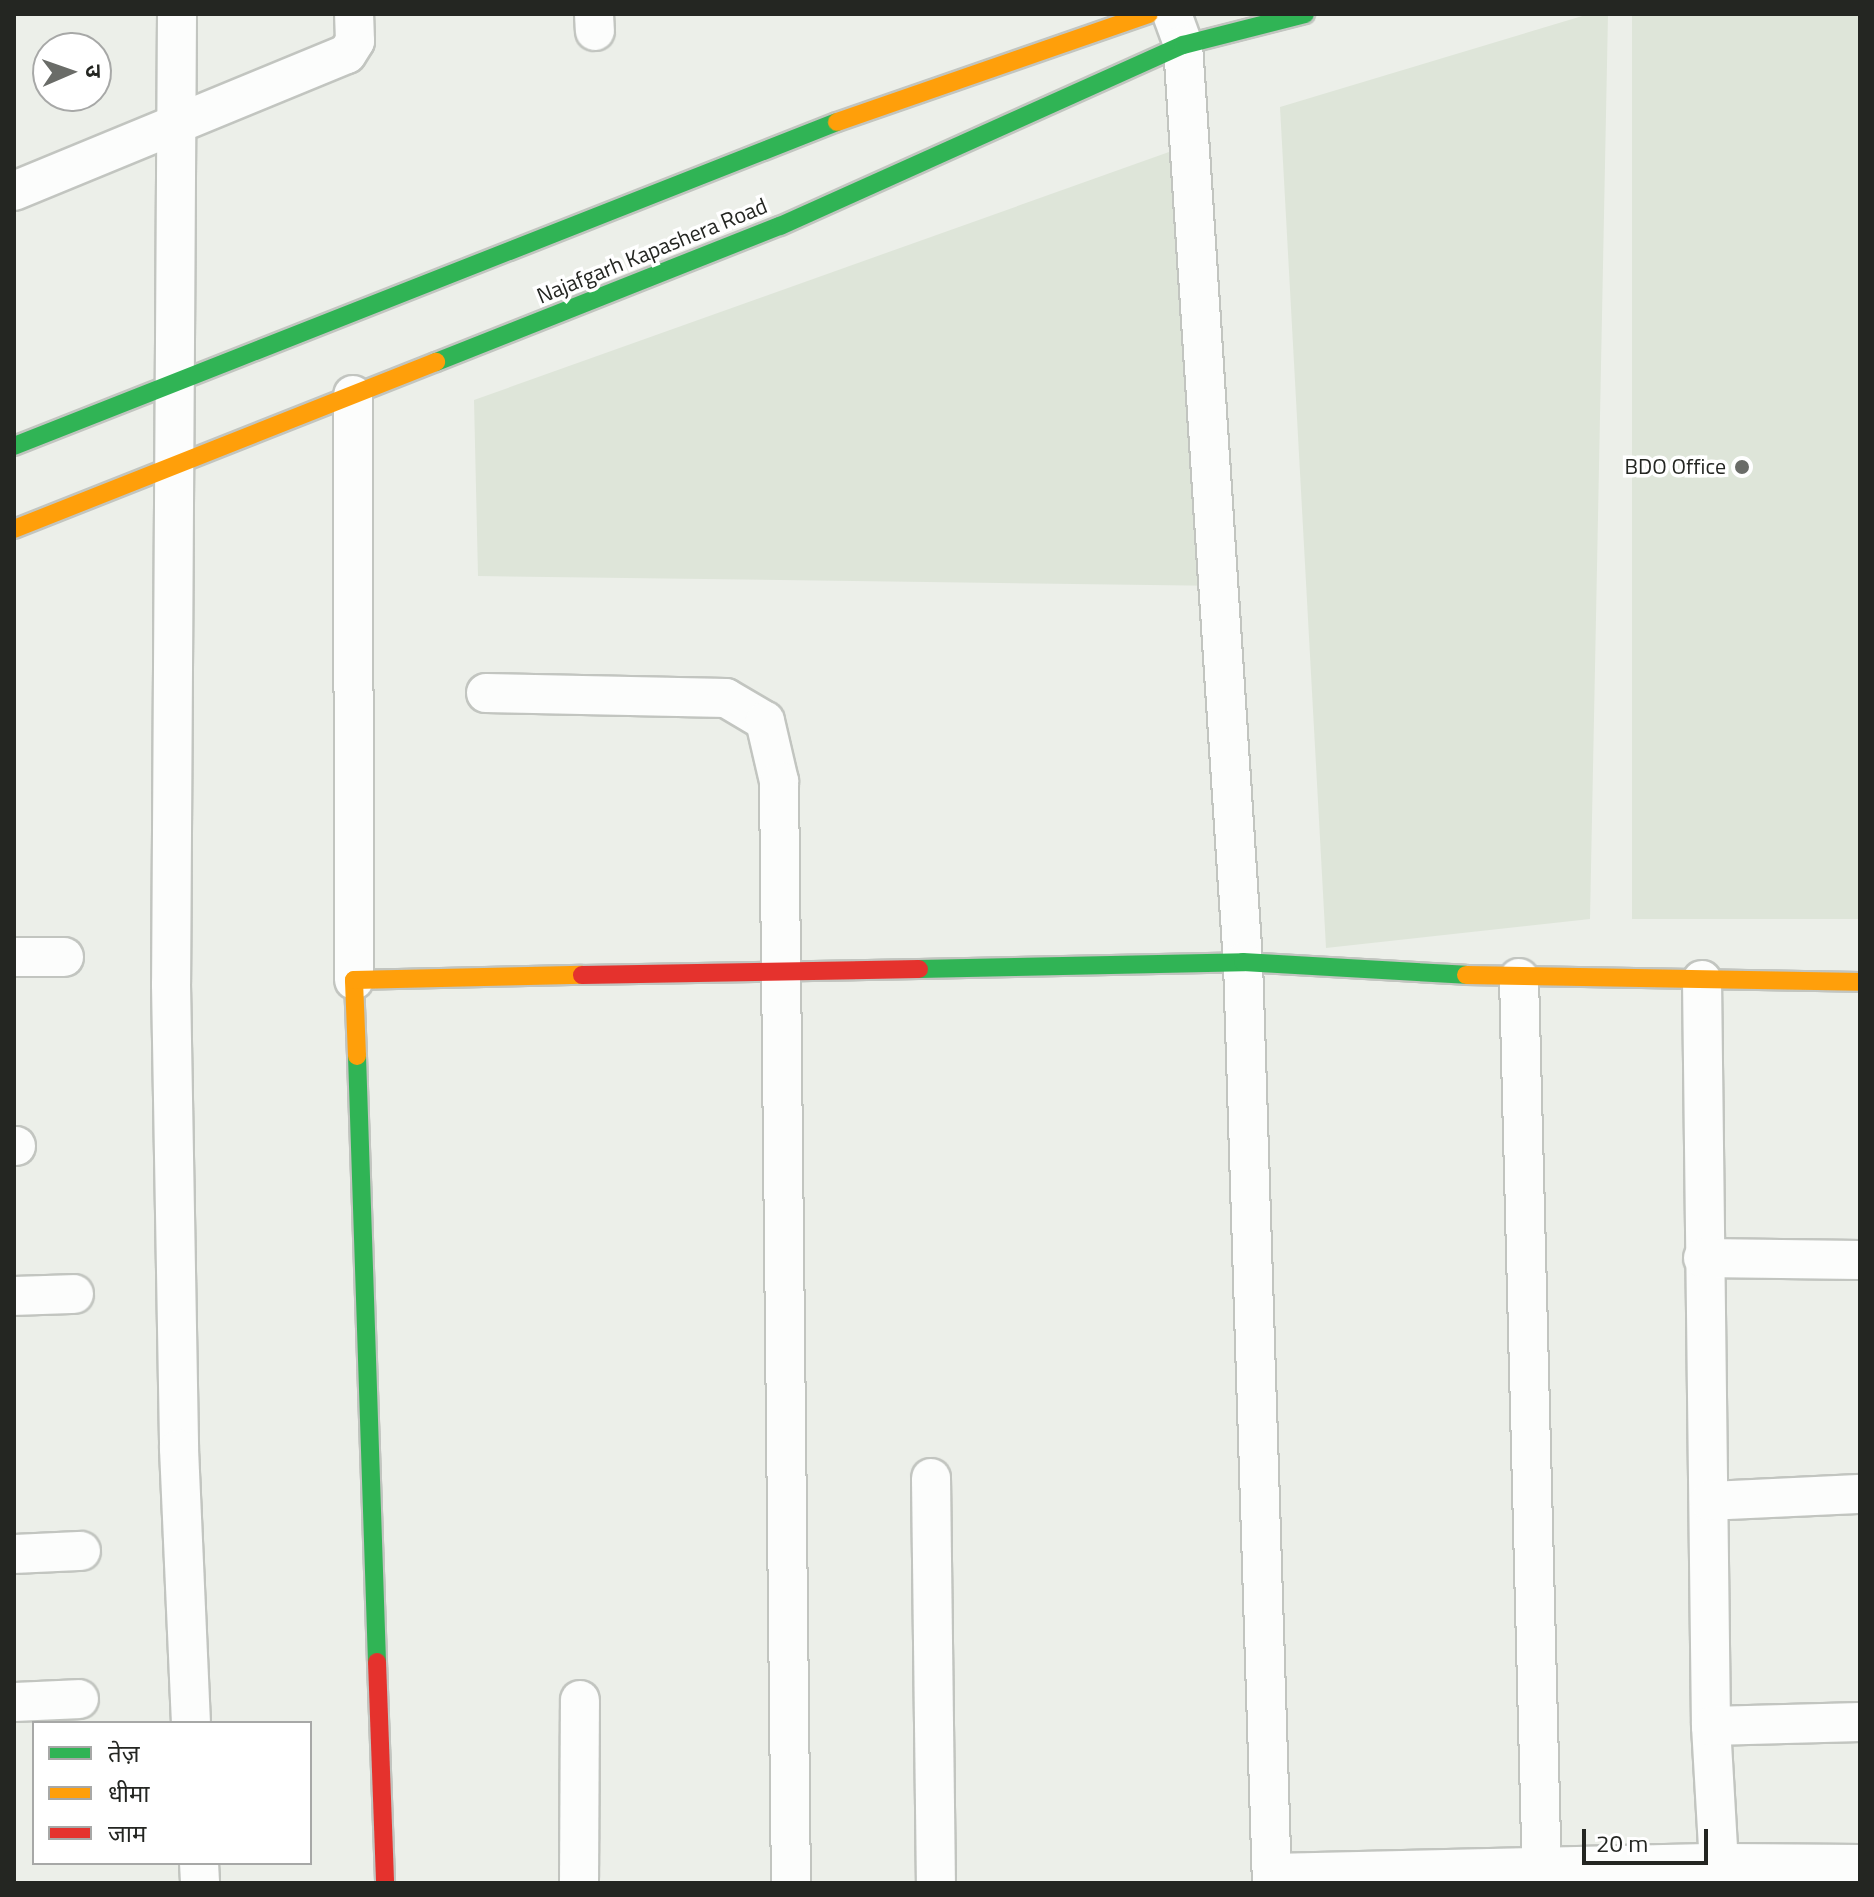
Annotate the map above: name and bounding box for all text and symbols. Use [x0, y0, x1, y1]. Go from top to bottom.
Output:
north arrow [32, 32, 112, 112]
text: उ [77, 64, 111, 78]
street label: Najafgarh Kapashera Road [533, 193, 771, 309]
place label: BDO Office [1624, 454, 1726, 480]
marker: BDO Office [1733, 458, 1751, 476]
legend [32, 1721, 312, 1865]
text: तेज़ [108, 1735, 140, 1771]
text: धीमा [108, 1775, 150, 1811]
scale bar [1586, 1813, 1712, 1863]
text: जाम [108, 1815, 146, 1851]
text: 20 m [1596, 1825, 1648, 1861]

